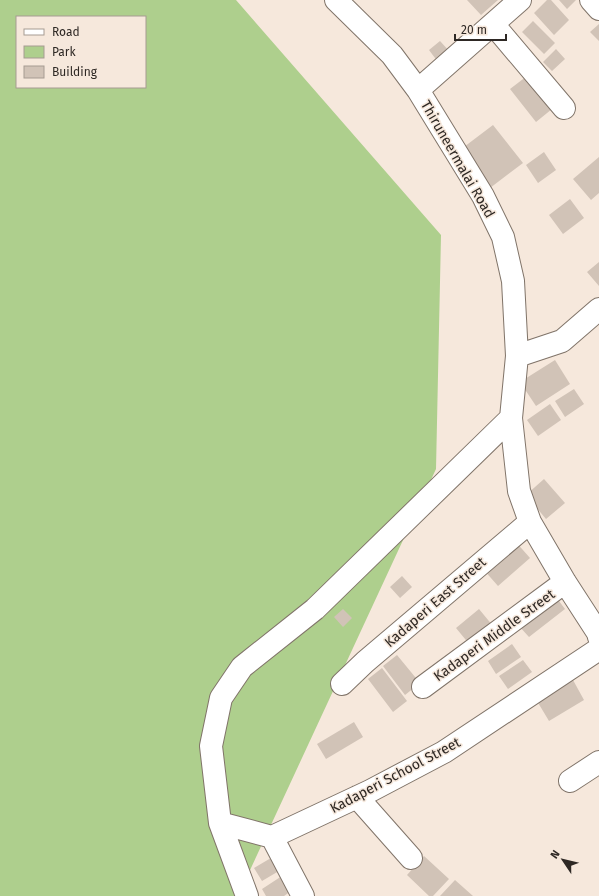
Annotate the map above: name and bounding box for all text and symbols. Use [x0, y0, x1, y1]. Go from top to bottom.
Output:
legend [16, 16, 146, 88]
scale bar [455, 16, 506, 42]
text: 20 m [461, 23, 487, 37]
text: Road [52, 25, 80, 39]
text: Park [52, 45, 76, 59]
text: Building [52, 65, 98, 79]
street label: Thiruneermalai Road [417, 97, 498, 221]
street label: Kadaperi East Street [381, 553, 490, 651]
street label: Kadaperi Middle Street [430, 585, 559, 685]
street label: Kadaperi School Street [327, 733, 464, 817]
north arrow [543, 840, 583, 880]
text: N [548, 848, 563, 861]

